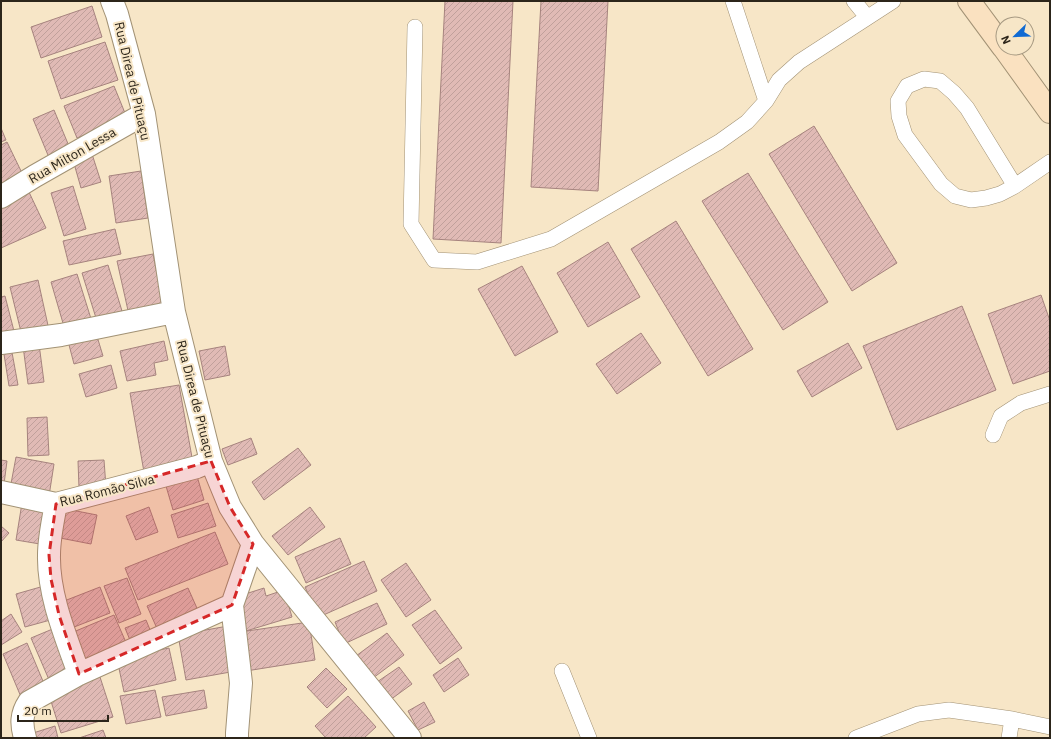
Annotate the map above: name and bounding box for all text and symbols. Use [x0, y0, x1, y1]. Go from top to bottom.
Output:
north arrow [995, 16, 1035, 56]
street label: Rua Direa de Pituaçu [111, 20, 154, 142]
text: N [998, 33, 1014, 46]
street label: Rua Milton Lessa [25, 123, 119, 187]
street label: Rua Direa de Pituaçu [173, 338, 218, 460]
street label: Rua Romão Silva [58, 470, 156, 510]
scale bar [18, 697, 108, 723]
text: 20 m [24, 703, 52, 718]

